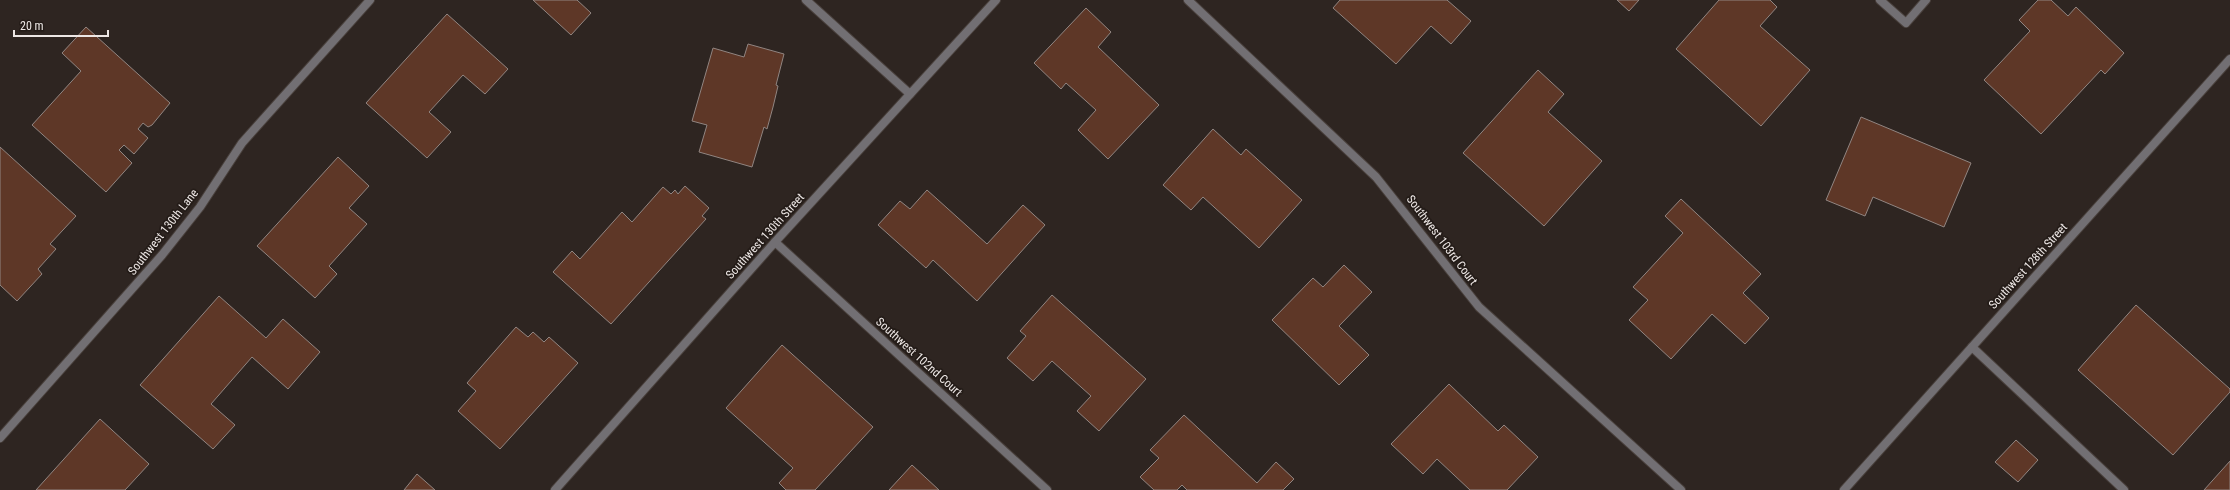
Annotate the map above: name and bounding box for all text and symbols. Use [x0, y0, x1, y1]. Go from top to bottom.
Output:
scale bar [14, 12, 108, 38]
text: 20 m [20, 19, 44, 33]
street label: Southwest 130th Lane [125, 186, 201, 278]
street label: Southwest 130th Street [723, 190, 807, 282]
street label: Southwest 103rd Court [1404, 192, 1481, 288]
street label: Southwest 128th Street [1986, 220, 2070, 312]
street label: Southwest 102nd Court [873, 315, 965, 400]

